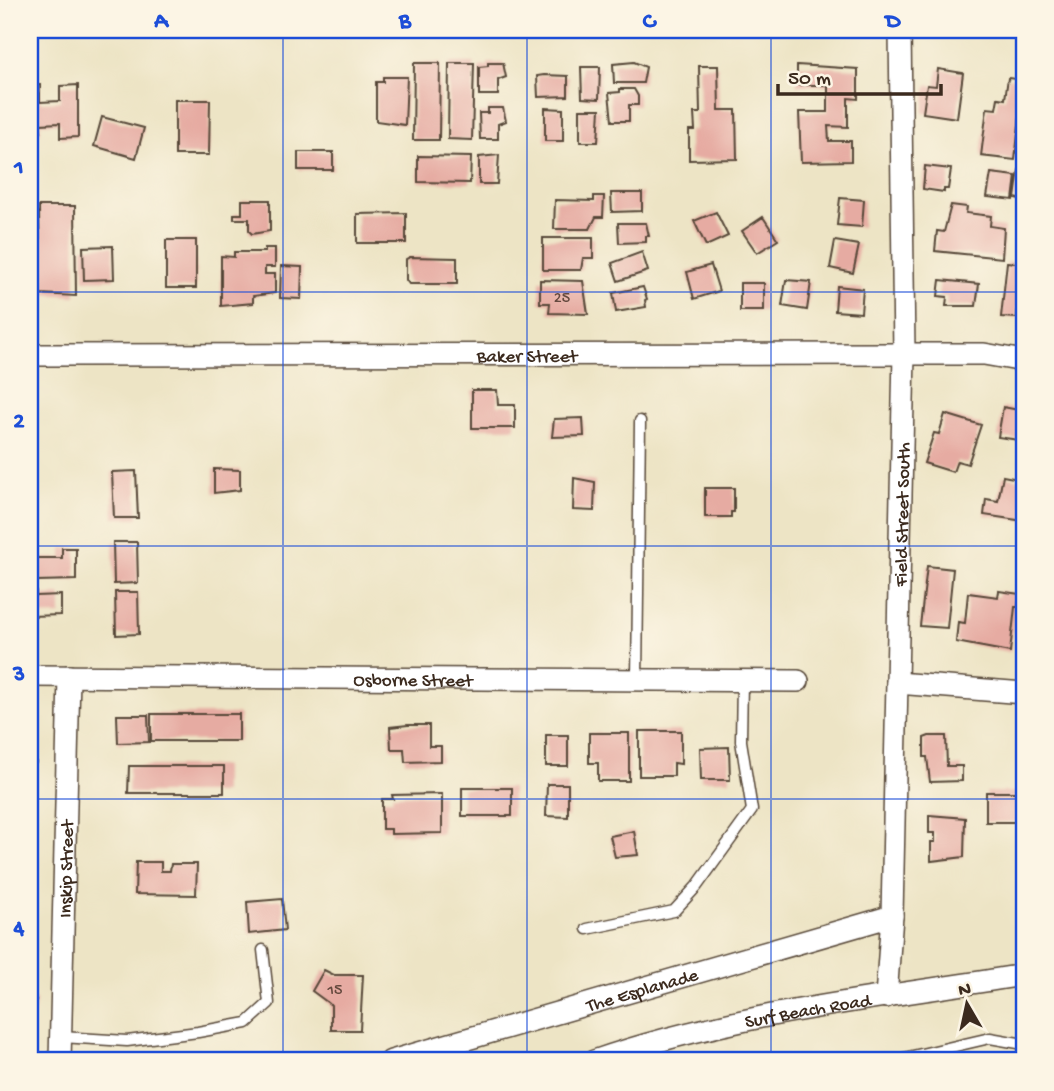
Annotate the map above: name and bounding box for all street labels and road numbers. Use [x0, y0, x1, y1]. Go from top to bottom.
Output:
street label: Baker Street [476, 346, 580, 369]
street label: Field Street South [891, 442, 917, 588]
street label: Osborne Street [353, 670, 475, 694]
street label: Inskip Street [55, 818, 81, 918]
street label: The Esplanade [583, 965, 701, 1019]
street label: Surf Beach Road [743, 990, 875, 1035]

